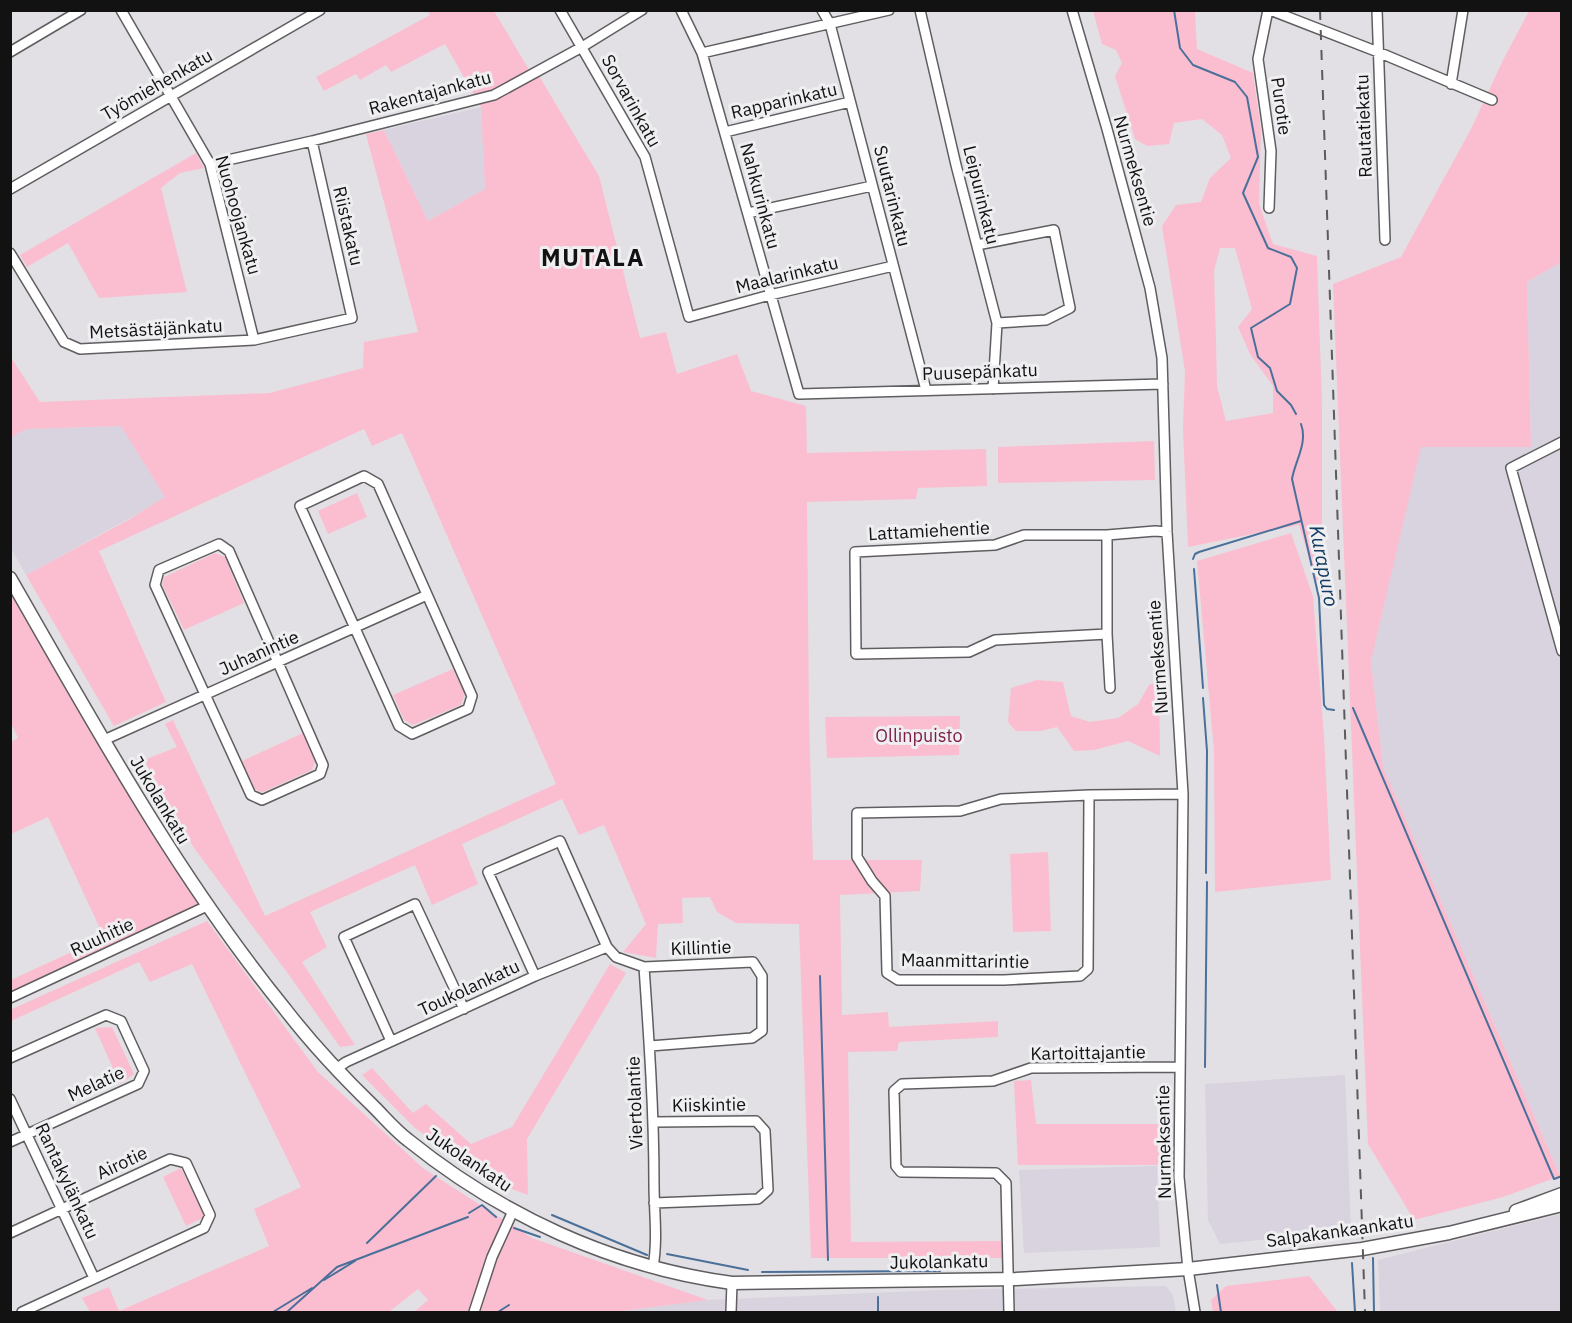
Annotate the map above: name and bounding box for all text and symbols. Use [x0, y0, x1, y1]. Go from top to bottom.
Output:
street label: Työmiehenkatu [97, 43, 216, 126]
street label: Sorvarinkatu [597, 50, 666, 151]
street label: Rakentajankatu [366, 65, 494, 120]
street label: Rautatiekatu [1350, 74, 1377, 178]
street label: Purotie [1266, 75, 1297, 137]
street label: Rapparinkatu [729, 77, 839, 124]
street label: Nurmeksentie [1109, 113, 1162, 229]
street label: Nahkurinkatu [735, 140, 786, 251]
street label: Suutarinkatu [869, 143, 916, 249]
street label: Leipurinkatu [958, 143, 1005, 247]
street label: Nuohoojankatu [210, 152, 267, 277]
street label: Riistakatu [328, 184, 369, 268]
district label: MUTALA [541, 241, 645, 273]
street label: Maalarinkatu [733, 251, 841, 298]
street label: Metsästäjänkatu [89, 314, 223, 343]
street label: Puusepänkatu [922, 358, 1038, 385]
street label: Lattamiehentie [868, 516, 991, 545]
water label: Kurapuro [1303, 523, 1346, 609]
street label: Nurmeksentie [1142, 599, 1173, 715]
street label: Juhanintie [215, 625, 302, 680]
park label: Ollinpuisto [875, 724, 963, 747]
street label: Jukolankatu [125, 751, 196, 848]
street label: Ruuhitie [66, 912, 137, 961]
street label: Killintie [670, 935, 732, 960]
street label: Maanmittarintie [901, 948, 1030, 973]
street label: Toukolankatu [415, 954, 523, 1021]
street label: Kartoittajantie [1030, 1040, 1146, 1065]
street label: Viertolantie [621, 1056, 648, 1150]
street label: Melatie [64, 1060, 128, 1107]
street label: Nurmeksentie [1151, 1085, 1176, 1199]
street label: Kiiskintie [672, 1092, 746, 1117]
street label: Rantakylänkatu [30, 1119, 104, 1243]
street label: Jukolankatu [422, 1122, 517, 1197]
street label: Airotie [93, 1141, 151, 1184]
street label: Salpakankaankatu [1265, 1209, 1415, 1252]
street label: Jukolankatu [889, 1249, 989, 1274]

